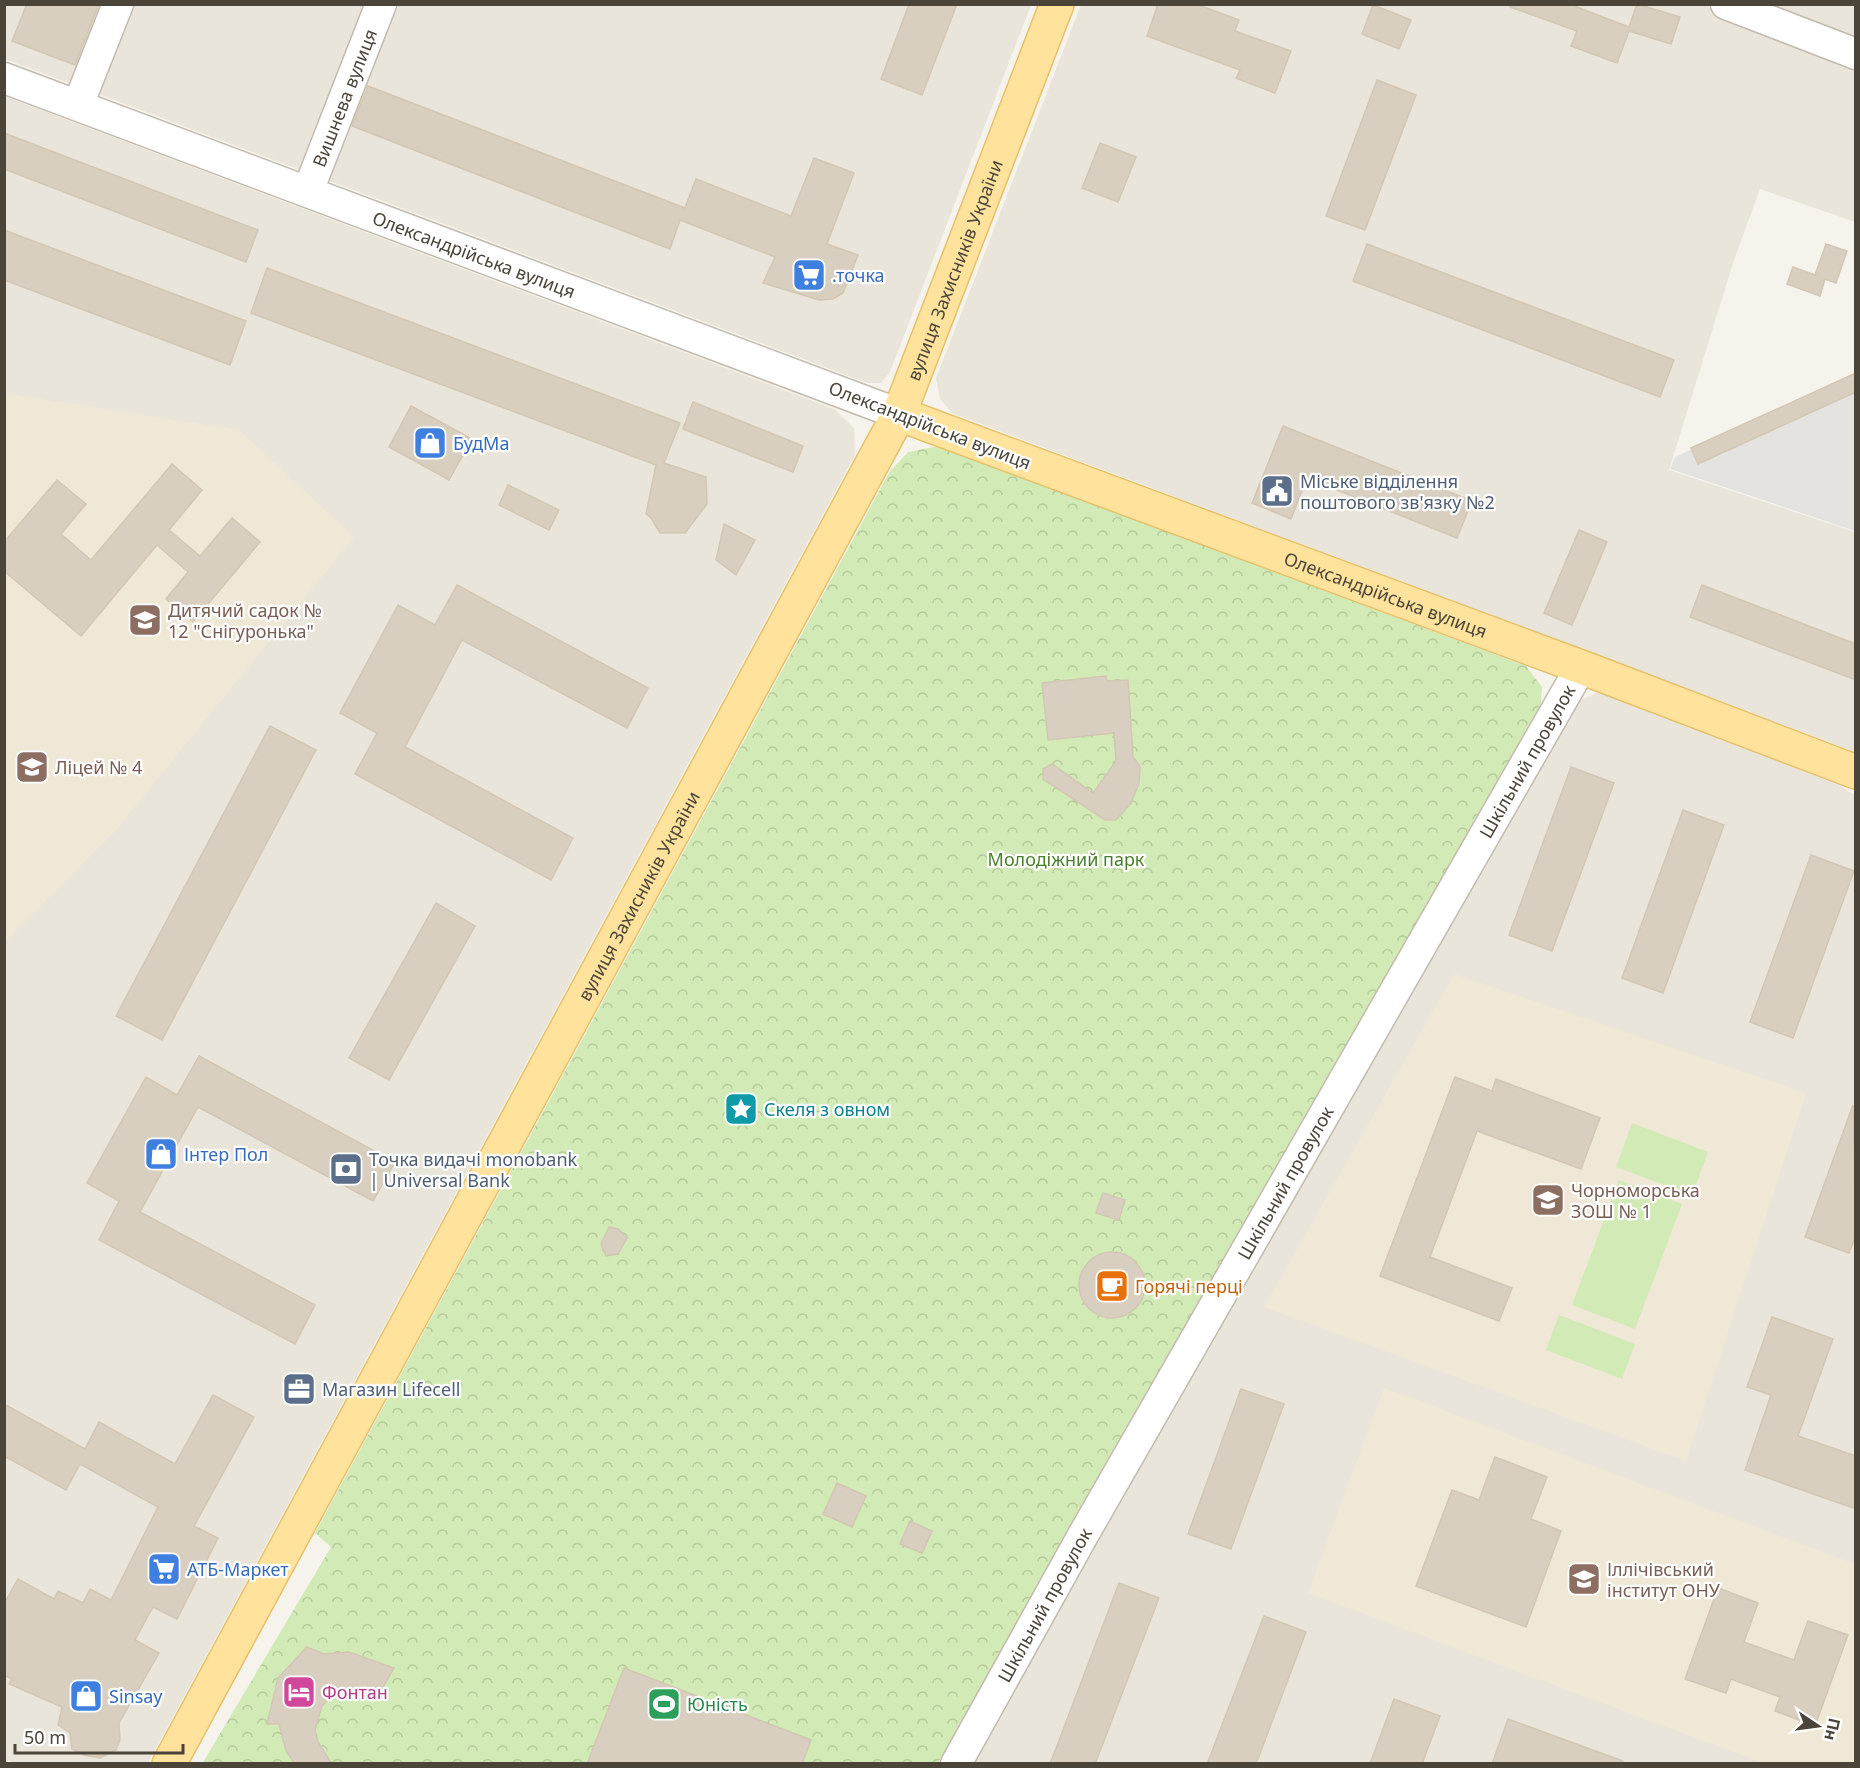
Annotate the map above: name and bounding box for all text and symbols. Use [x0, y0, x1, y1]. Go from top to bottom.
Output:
street label: Вишнева вулиця [307, 25, 382, 170]
street label: вулиця Захисників України [901, 156, 1008, 384]
street label: Олександрійська вулиця [369, 205, 579, 303]
supermarket icon: .точка [791, 257, 827, 293]
place label: .точка [832, 263, 885, 287]
street label: Олександрійська вулиця [825, 375, 1035, 475]
shop icon: БудМа [412, 425, 448, 461]
place label: БудМа [453, 431, 509, 455]
place label: Міське відділення поштового зв'язку №2 [1300, 469, 1495, 514]
public building icon: Міське відділення поштового зв'язку №2 [1259, 473, 1295, 509]
street label: Олександрійська вулиця [1281, 546, 1491, 643]
place label: Дитячий садок № 12 "Снігуронька" [168, 598, 322, 643]
school or university icon: Дитячий садок № 12 "Снігуронька" [127, 602, 163, 638]
street label: Шкільний провулок [1474, 680, 1581, 842]
school or university icon: Ліцей № 4 [14, 749, 50, 785]
place label: Ліцей № 4 [55, 755, 142, 779]
street label: вулиця Захисників України [572, 787, 705, 1005]
park label: Молодіжний парк [988, 847, 1145, 871]
place icon: Скеля з овном [723, 1091, 759, 1127]
place label: Скеля з овном [764, 1097, 890, 1121]
street label: Шкільний провулок [1232, 1101, 1339, 1264]
shop icon: Інтер Пол [143, 1136, 179, 1172]
place label: Інтер Пол [184, 1142, 268, 1166]
place label: Точка видачі monobank | Universal Bank [369, 1147, 578, 1192]
bank icon: Точка видачі monobank | Universal Bank [328, 1151, 364, 1187]
place label: Чорноморська ЗОШ № 1 [1571, 1178, 1700, 1223]
school or university icon: Чорноморська ЗОШ № 1 [1530, 1182, 1566, 1218]
cafe icon: Горячі перці [1094, 1268, 1130, 1304]
place label: Горячі перці [1135, 1274, 1243, 1298]
office icon: Магазин Lifecell [281, 1371, 317, 1407]
place label: Магазин Lifecell [322, 1377, 460, 1401]
street label: Шкільний провулок [992, 1523, 1097, 1686]
supermarket icon: АТБ-Маркет [146, 1551, 182, 1587]
place label: АТБ-Маркет [187, 1557, 289, 1581]
place label: Іллічівський інститут ОНУ [1607, 1557, 1721, 1602]
school or university icon: Іллічівський інститут ОНУ [1566, 1561, 1602, 1597]
hotel icon: Фонтан [281, 1674, 317, 1710]
shop icon: Sinsay [68, 1678, 104, 1714]
place label: Фонтан [322, 1680, 388, 1704]
place label: Sinsay [109, 1684, 163, 1708]
sports icon: Юність [646, 1686, 682, 1722]
place label: Юність [687, 1692, 748, 1716]
north arrow [1788, 1696, 1848, 1756]
text: Пн [1819, 1716, 1846, 1743]
scale bar [15, 1717, 183, 1755]
text: 50 m [24, 1725, 66, 1749]

